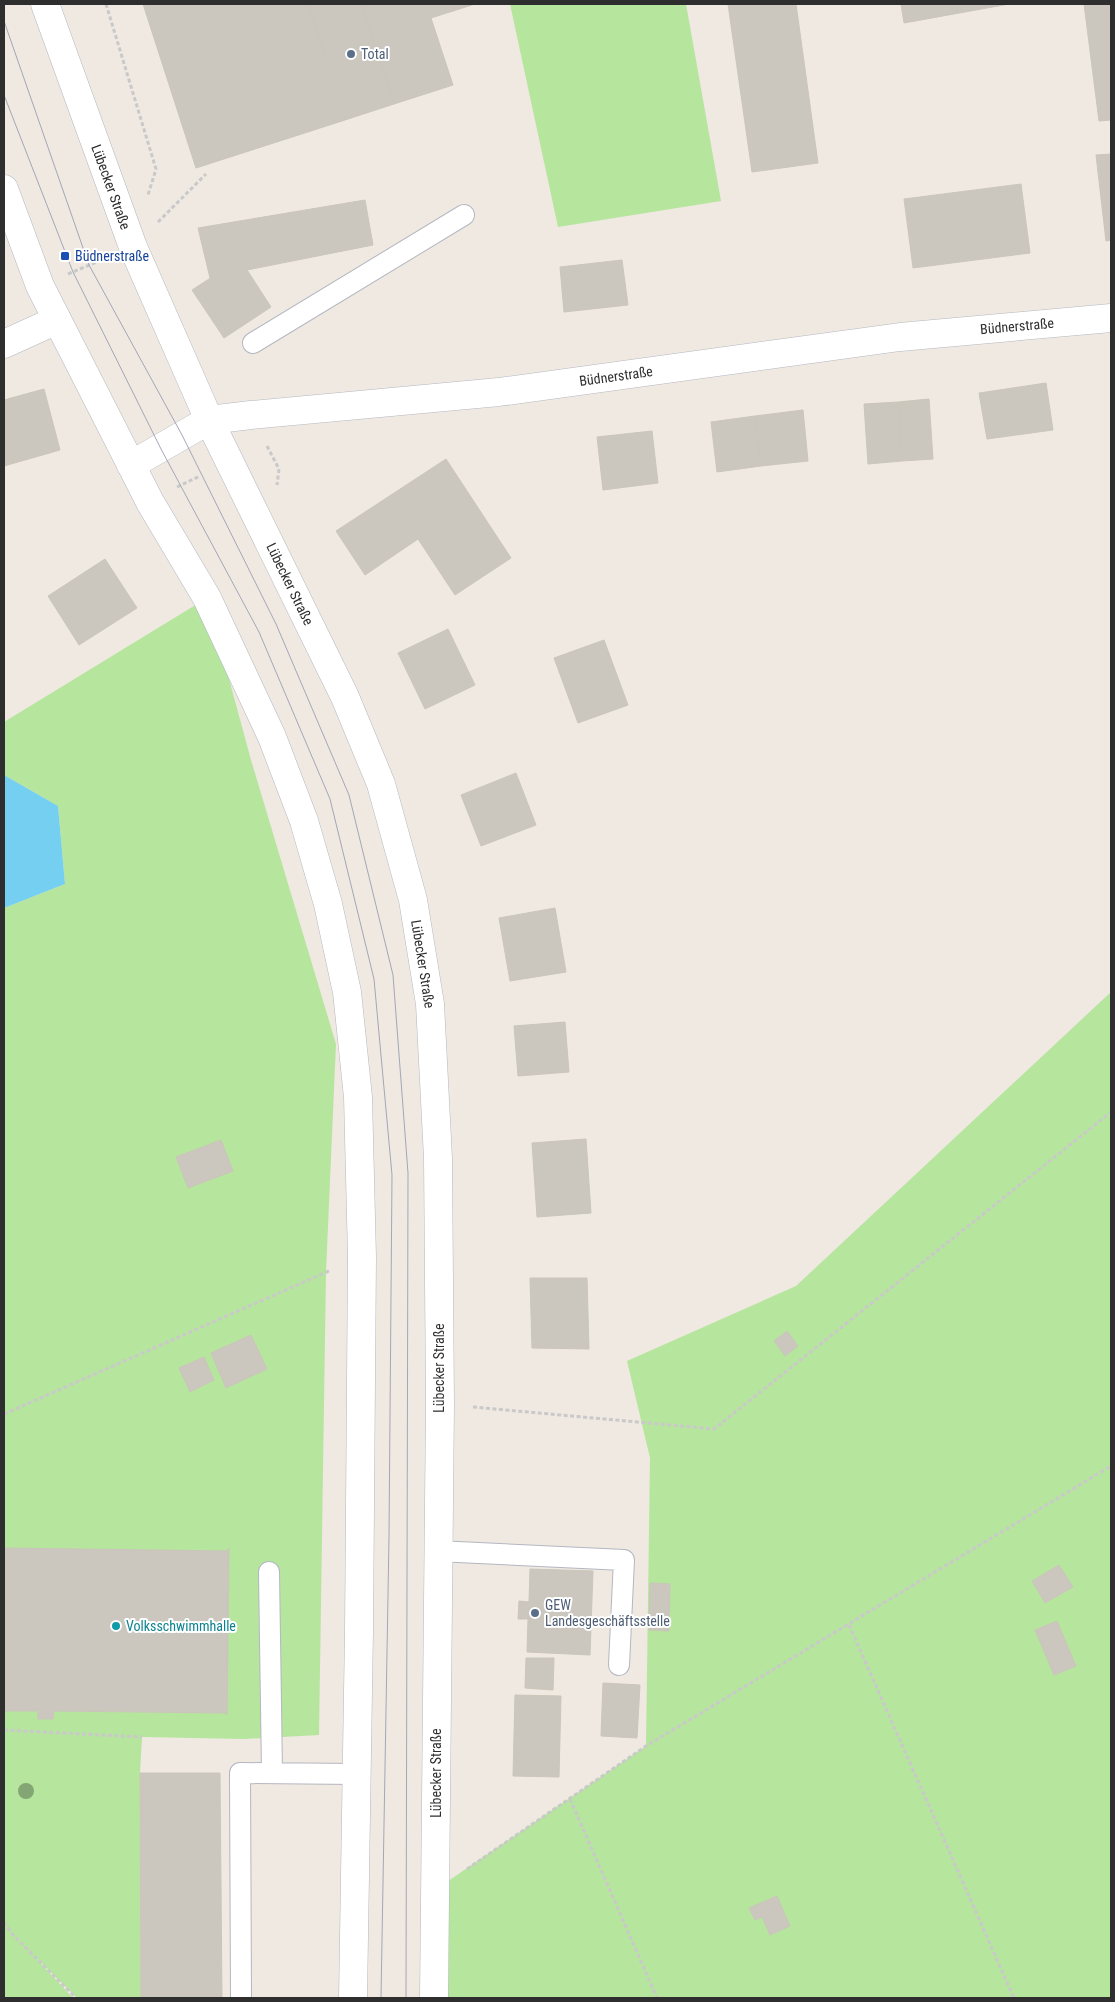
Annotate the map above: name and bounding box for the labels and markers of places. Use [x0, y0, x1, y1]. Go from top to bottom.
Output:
place label: Total [361, 46, 389, 62]
marker: Total [345, 48, 357, 60]
place label: Büdnerstraße [75, 248, 149, 264]
marker: Büdnerstraße [59, 250, 71, 262]
place label: GEW Landesgeschäftsstelle [545, 1597, 670, 1629]
marker: GEW Landesgeschäftsstelle [529, 1607, 541, 1619]
place label: Volksschwimmhalle [126, 1618, 236, 1634]
marker: Volksschwimmhalle [110, 1620, 122, 1632]

